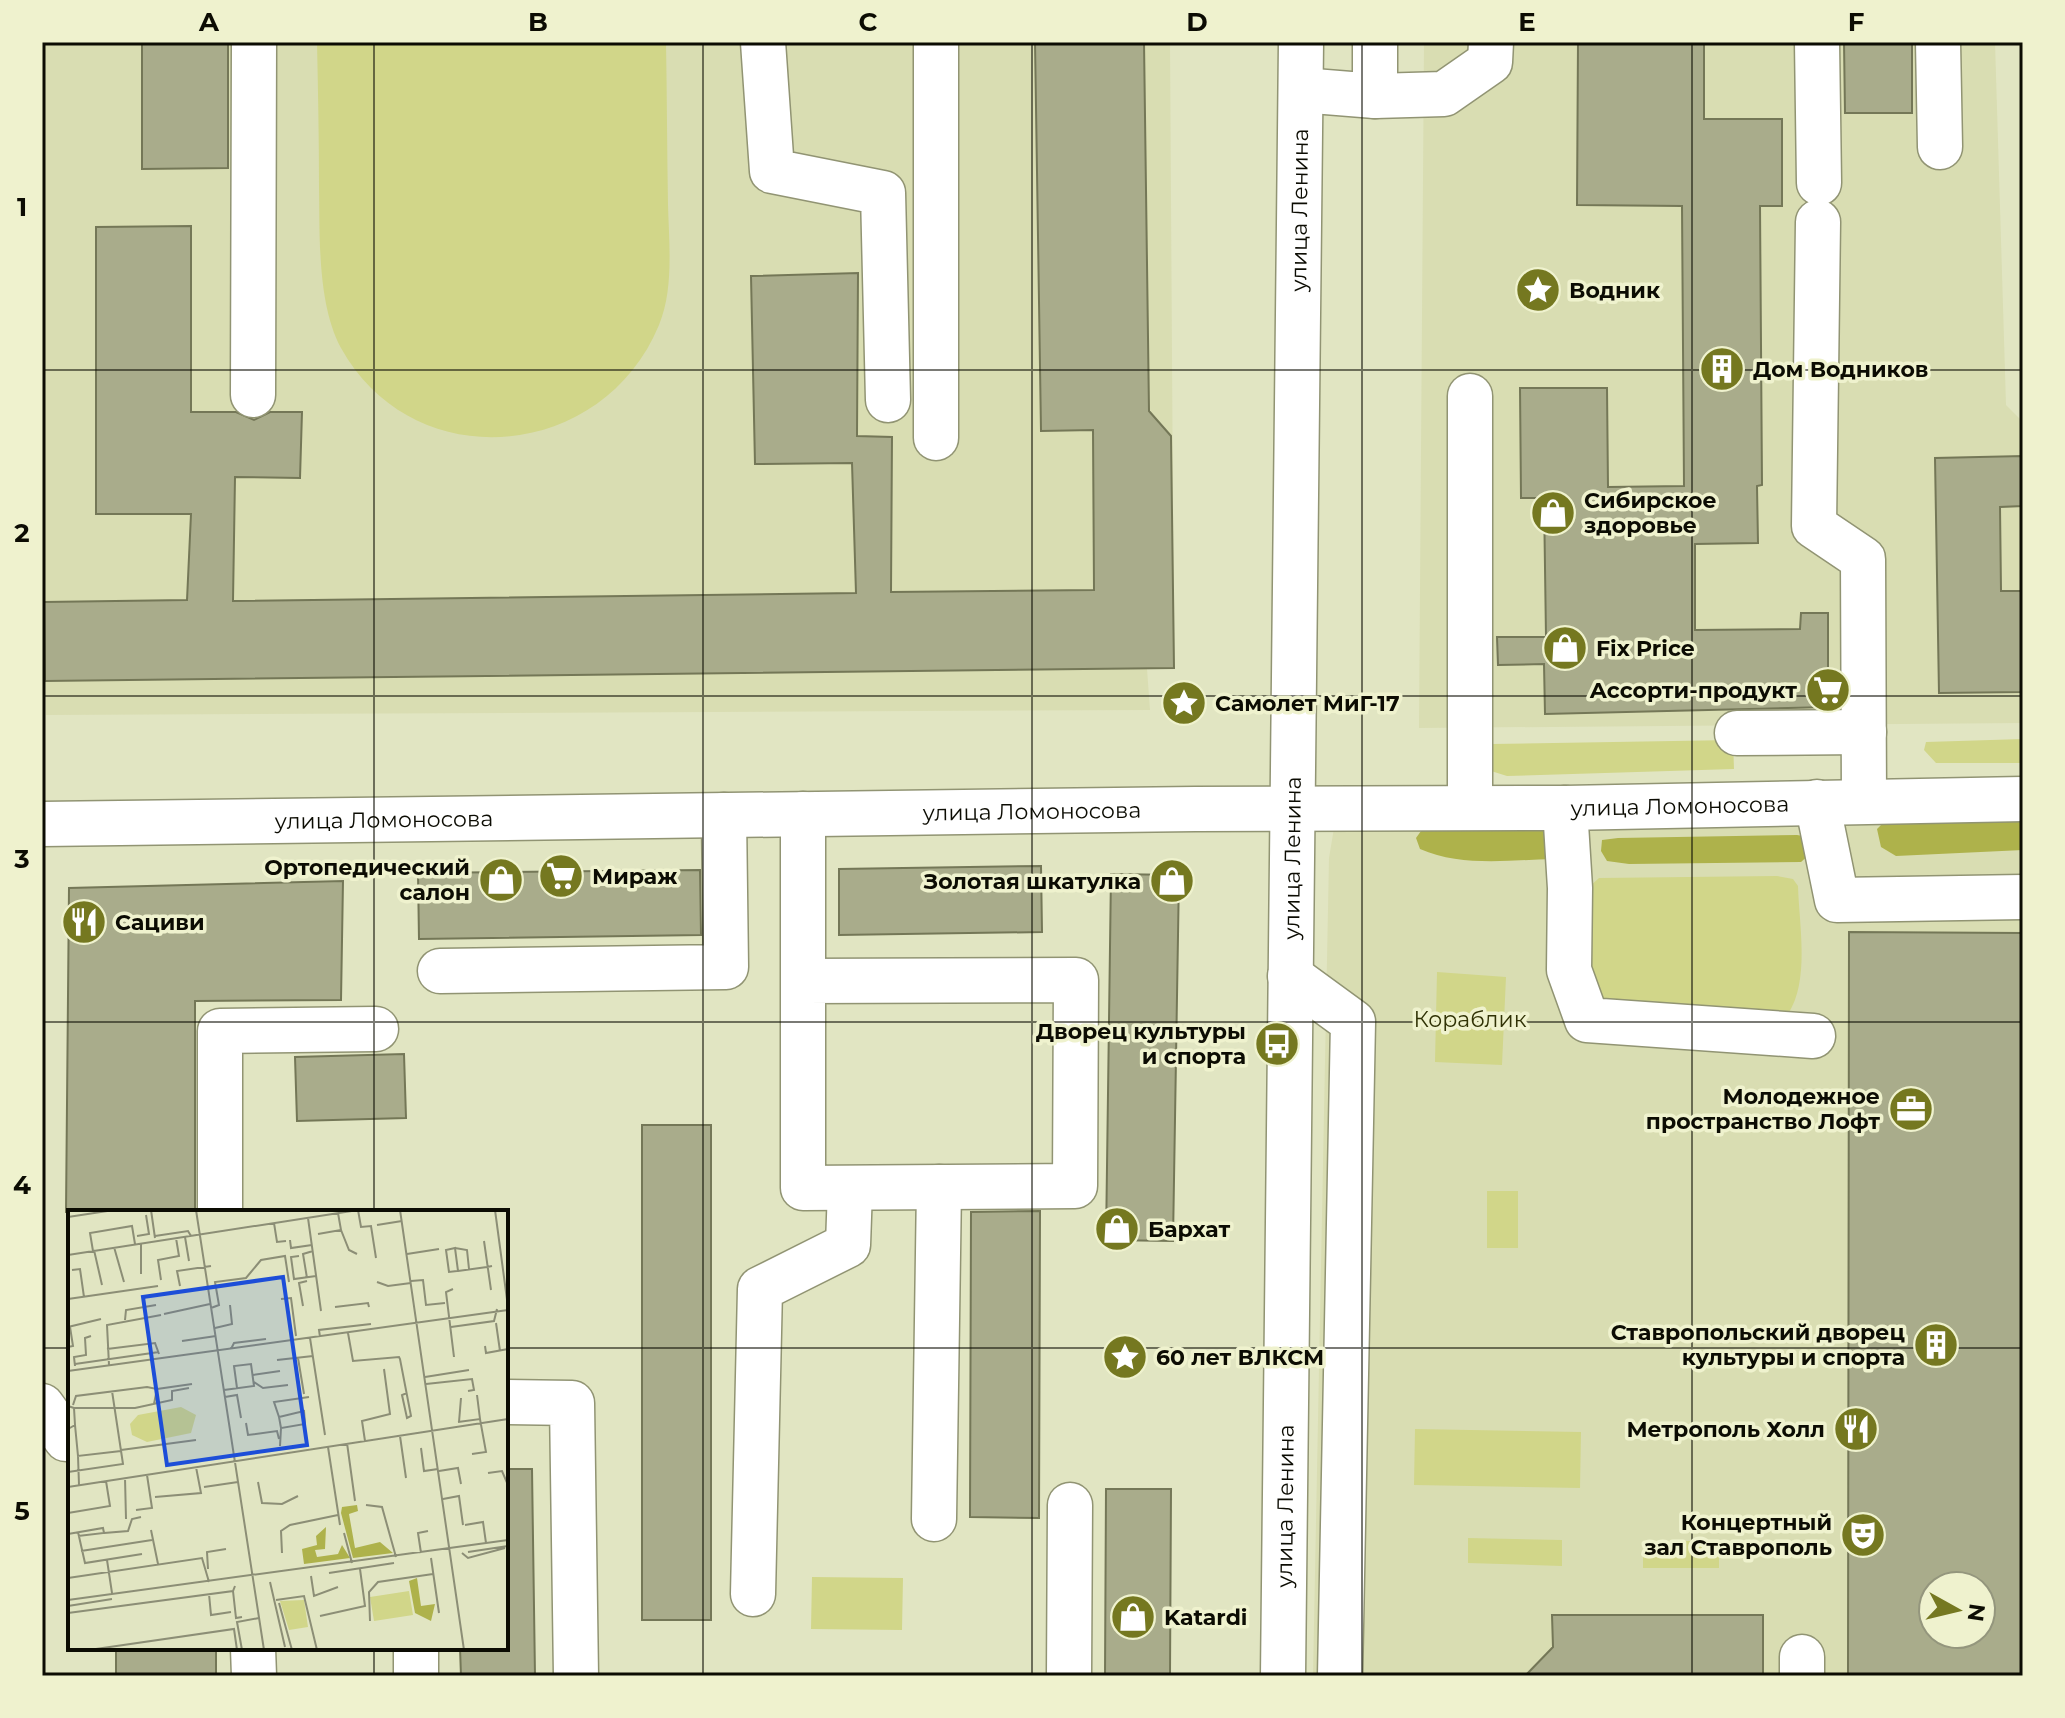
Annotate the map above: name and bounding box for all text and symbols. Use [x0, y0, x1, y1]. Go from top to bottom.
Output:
text: A [198, 6, 220, 38]
text: B [528, 6, 548, 38]
text: C [859, 6, 878, 38]
text: D [1186, 6, 1208, 38]
text: E [1518, 6, 1536, 38]
text: F [1848, 6, 1864, 38]
street label: улица Ленина [1285, 128, 1314, 293]
text: 1 [17, 191, 27, 223]
place icon: Водник [1514, 266, 1562, 314]
place label: Водник [1569, 277, 1661, 304]
building icon: Дом Водников [1698, 345, 1746, 393]
place label: Дом Водников [1753, 356, 1928, 383]
place label: Сибирское здоровье [1584, 487, 1717, 539]
shop icon: Сибирское здоровье [1529, 489, 1577, 537]
text: 2 [14, 517, 30, 549]
shop icon: Fix Price [1541, 624, 1589, 672]
place label: Fix Price [1596, 635, 1695, 662]
supermarket icon: Ассорти-продукт [1804, 666, 1852, 714]
place label: Ассорти-продукт [1589, 677, 1797, 704]
place icon: Самолет МиГ-17 [1160, 679, 1208, 727]
place label: Самолет МиГ-17 [1215, 690, 1400, 717]
street label: улица Ленина [1278, 776, 1306, 941]
street label: улица Ломоносова [1569, 790, 1789, 821]
street label: улица Ломоносова [922, 796, 1141, 826]
street label: улица Ломоносова [274, 805, 493, 834]
text: 3 [13, 843, 30, 875]
supermarket icon: Мираж [537, 852, 585, 900]
place label: Ортопедический салон [264, 854, 470, 906]
shop icon: Ортопедический салон [477, 856, 525, 904]
shop icon: Золотая шкатулка [1148, 857, 1196, 905]
place label: Мираж [592, 863, 677, 890]
place label: Золотая шкатулка [923, 868, 1141, 895]
restaurant icon: Сациви [60, 898, 108, 946]
place label: Сациви [115, 909, 205, 936]
park label: Кораблик [1414, 1006, 1527, 1033]
place label: Дворец культуры и спорта [1036, 1018, 1246, 1070]
bus stop icon: Дворец культуры и спорта [1253, 1020, 1301, 1068]
place label: Молодежное пространство Лофт [1646, 1083, 1880, 1135]
office icon: Молодежное пространство Лофт [1887, 1085, 1935, 1133]
text: 4 [13, 1169, 31, 1201]
shop icon: Бархат [1093, 1205, 1141, 1253]
inset map [68, 1210, 508, 1650]
place label: Бархат [1148, 1216, 1231, 1243]
place label: Ставропольский дворец культуры и спорта [1611, 1319, 1905, 1371]
building icon: Ставропольский дворец культуры и спорта [1912, 1321, 1960, 1369]
place icon: 60 лет ВЛКСМ [1101, 1333, 1149, 1381]
place label: 60 лет ВЛКСМ [1156, 1344, 1324, 1371]
restaurant icon: Метрополь Холл [1832, 1405, 1880, 1453]
place label: Метрополь Холл [1626, 1416, 1825, 1443]
street label: улица Ленина [1270, 1424, 1299, 1589]
text: 5 [14, 1495, 30, 1527]
place label: Концертный зал Ставрополь [1644, 1509, 1832, 1561]
theatre icon: Концертный зал Ставрополь [1839, 1511, 1887, 1559]
north arrow [1917, 1570, 1997, 1650]
shop icon: Katardi [1109, 1593, 1157, 1641]
text: N [1962, 1602, 1991, 1623]
place label: Katardi [1164, 1604, 1247, 1631]

